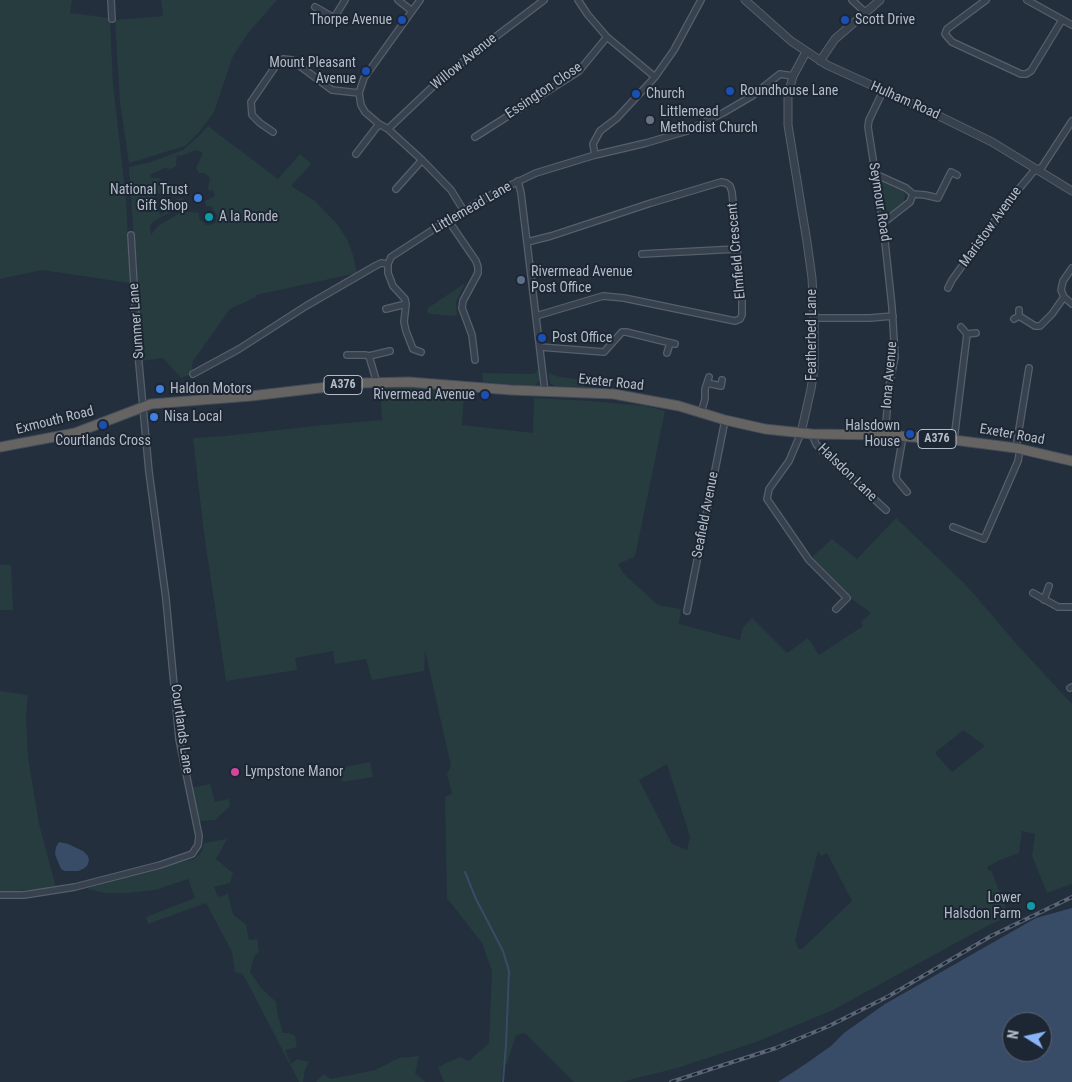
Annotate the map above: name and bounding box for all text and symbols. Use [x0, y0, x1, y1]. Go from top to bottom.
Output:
place label: Thorpe Avenue [310, 12, 392, 28]
place label: Scott Drive [855, 12, 915, 28]
marker: Thorpe Avenue [396, 14, 408, 26]
marker: Scott Drive [839, 14, 851, 26]
street label: Willow Avenue [428, 30, 500, 94]
place label: Mount Pleasant Avenue [269, 55, 356, 88]
street label: Essington Close [503, 59, 585, 123]
marker: Mount Pleasant Avenue [360, 65, 372, 77]
street label: Hulham Road [868, 78, 942, 124]
place label: Roundhouse Lane [740, 83, 838, 99]
marker: Roundhouse Lane [724, 85, 736, 97]
place label: Church [646, 86, 685, 102]
marker: Church [630, 88, 642, 100]
place label: Littlemead Methodist Church [660, 104, 758, 136]
marker: Littlemead Methodist Church [644, 114, 656, 126]
street label: Seymour Road [864, 161, 894, 243]
street label: Littlemead Lane [429, 179, 515, 237]
place label: National Trust Gift Shop [110, 182, 188, 214]
street label: Maristow Avenue [956, 184, 1026, 270]
marker: National Trust Gift Shop [192, 192, 204, 204]
street label: Elmfield Crescent [724, 202, 750, 300]
place label: A la Ronde [219, 209, 278, 225]
marker: A la Ronde [203, 211, 215, 223]
place label: Rivermead Avenue Post Office [531, 264, 633, 296]
marker: Rivermead Avenue Post Office [515, 274, 527, 286]
street label: Summer Lane [126, 283, 148, 359]
street label: Featherbed Lane [804, 289, 820, 381]
place label: Post Office [552, 330, 612, 346]
marker: Post Office [536, 332, 548, 344]
street label: Iona Avenue [879, 341, 901, 409]
street label: Exeter Road [577, 371, 645, 395]
road number: A376 [324, 376, 362, 394]
place label: Haldon Motors [170, 381, 252, 397]
marker: Haldon Motors [154, 383, 166, 395]
place label: Rivermead Avenue [373, 387, 475, 403]
marker: Rivermead Avenue [479, 389, 491, 401]
street label: Exmouth Road [14, 403, 96, 439]
place label: Nisa Local [164, 409, 222, 425]
marker: Nisa Local [148, 411, 160, 423]
place label: Halsdown House [845, 418, 900, 451]
marker: Courtlands Cross [97, 419, 109, 431]
street label: Exeter Road [978, 421, 1046, 449]
marker: Halsdown House [904, 428, 916, 440]
road number: A376 [918, 429, 956, 448]
place label: Courtlands Cross [55, 433, 151, 449]
street label: Halsdon Lane [814, 441, 880, 505]
street label: Seafield Avenue [689, 470, 723, 560]
street label: Courtlands Lane [166, 683, 196, 775]
place label: Lympstone Manor [245, 764, 343, 780]
marker: Lympstone Manor [229, 766, 241, 778]
place label: Lower Halsdon Farm [944, 890, 1021, 922]
marker: Lower Halsdon Farm [1025, 900, 1037, 912]
north arrow [1002, 1012, 1052, 1062]
text: N [1005, 1029, 1022, 1040]

